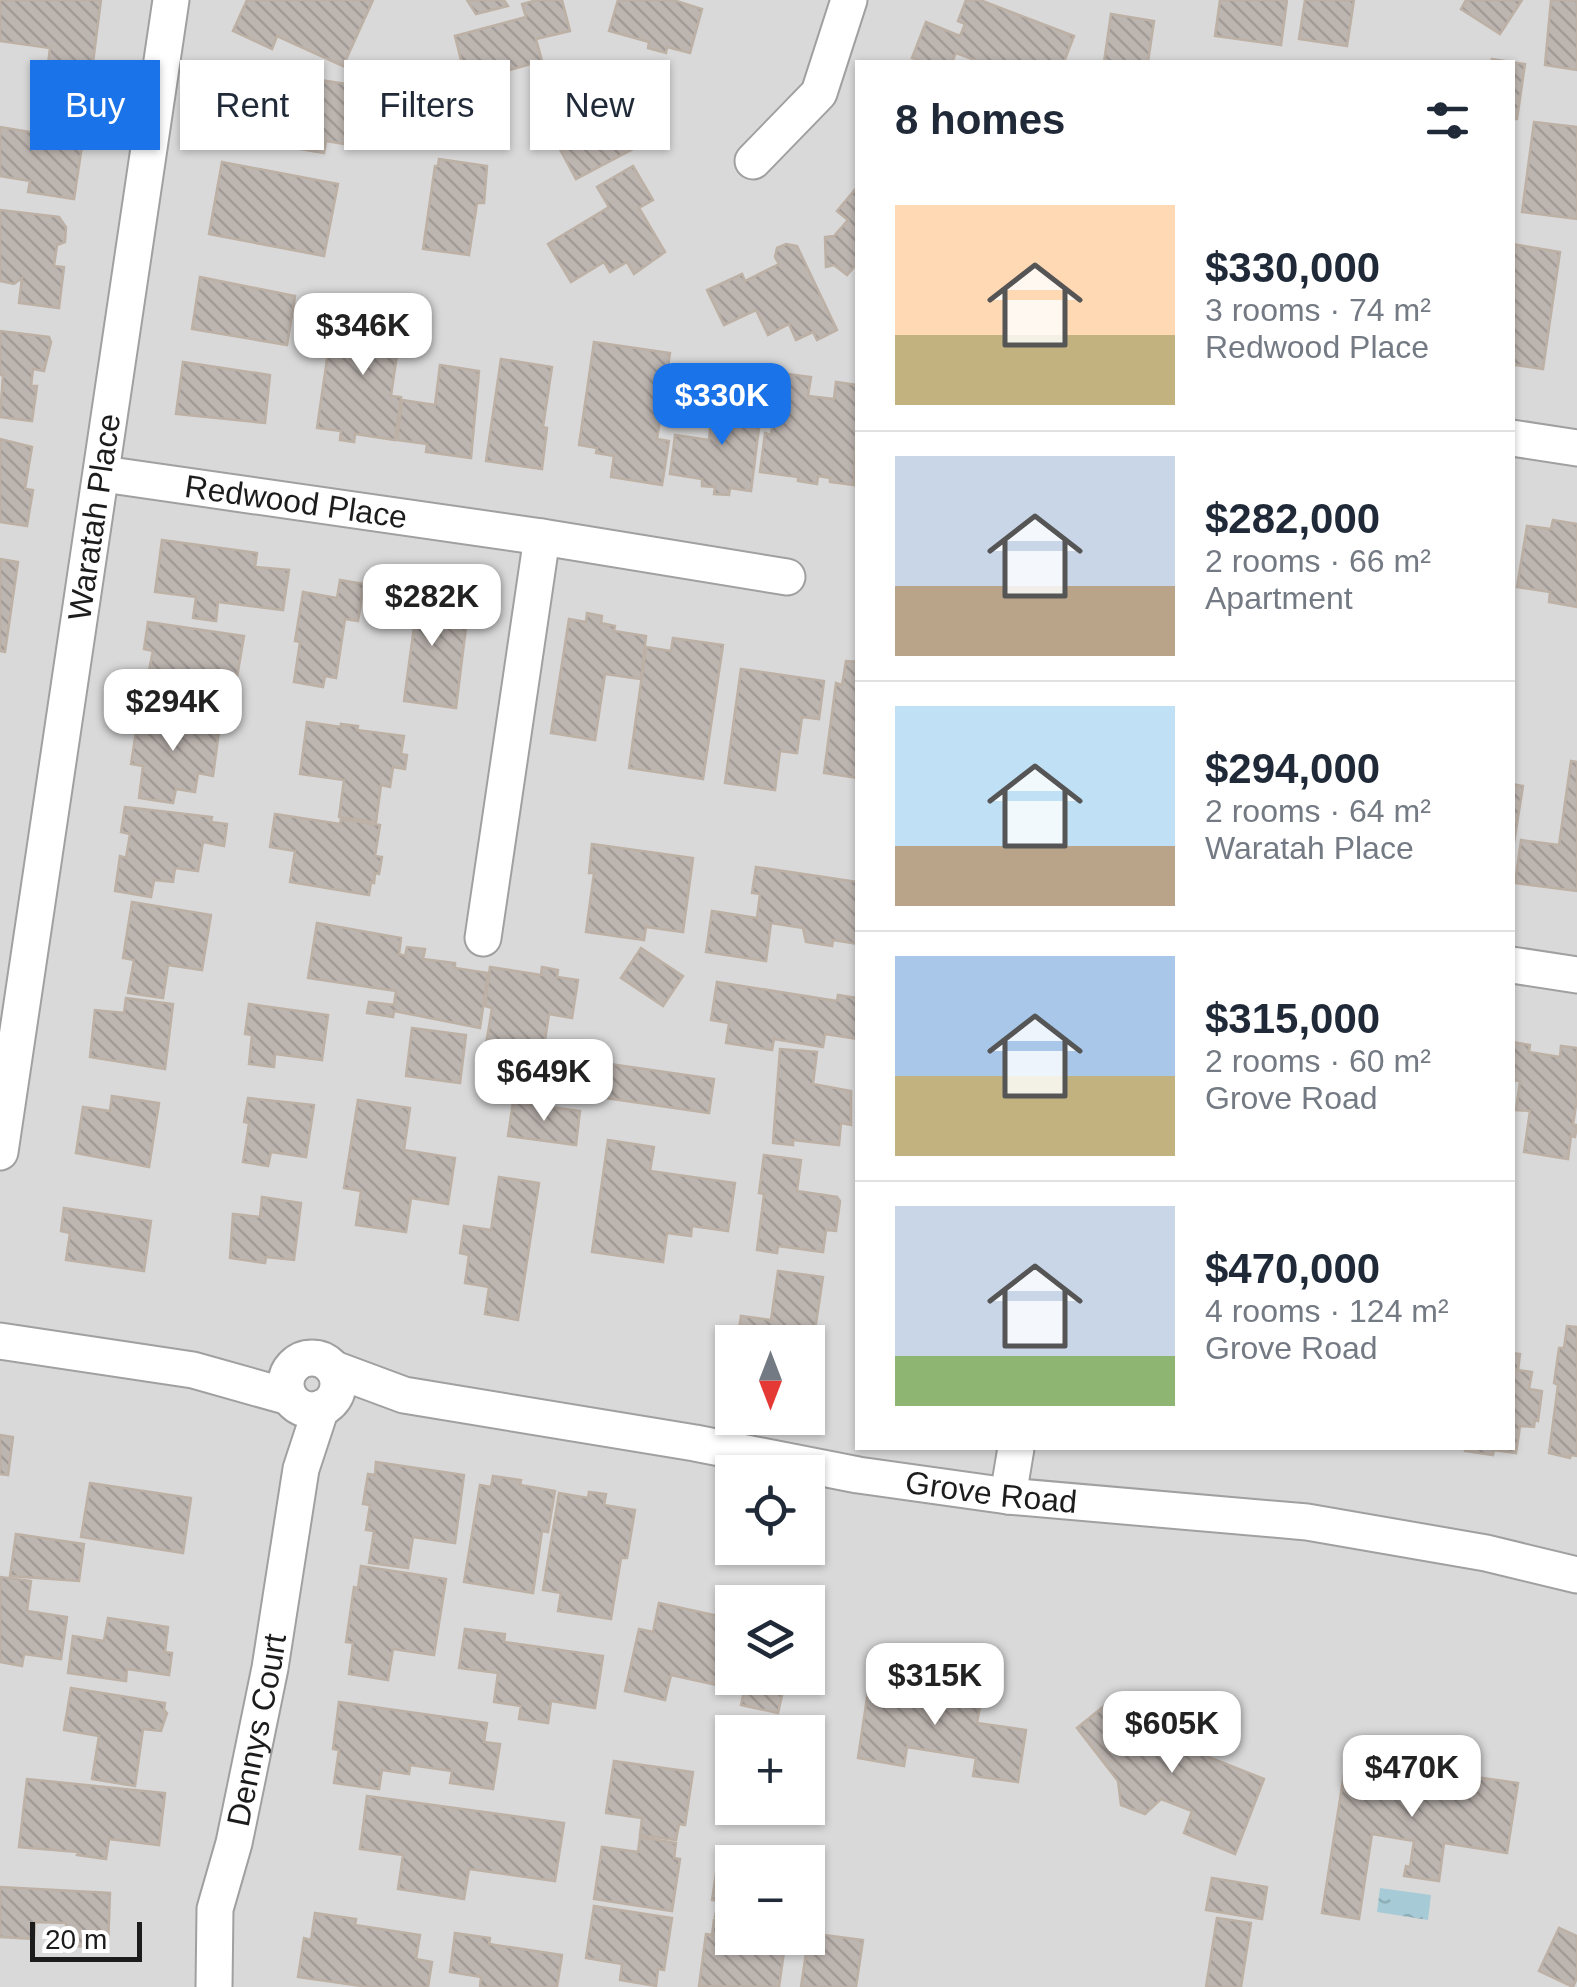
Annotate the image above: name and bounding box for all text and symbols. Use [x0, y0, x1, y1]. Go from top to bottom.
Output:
chip: Buy [30, 60, 160, 150]
chip: Rent [180, 60, 324, 150]
chip: Filters [344, 60, 510, 150]
chip: New [530, 60, 670, 150]
icon: filters [1420, 93, 1475, 148]
text: 8 homes [895, 96, 1065, 143]
text: $330,000 [1205, 244, 1380, 291]
icon: home [975, 245, 1095, 365]
text: 3 rooms · 74 m² [1205, 292, 1431, 328]
pin: $346K [293, 293, 433, 378]
text: $346K [316, 307, 410, 343]
text: Redwood Place [1205, 329, 1429, 365]
pin: $330K [652, 363, 792, 448]
text: $330K [675, 377, 769, 413]
street label: Waratah Place [61, 411, 127, 623]
street label: Redwood Place [183, 468, 410, 535]
text: $282,000 [1205, 495, 1380, 542]
icon: home [975, 496, 1095, 616]
text: 2 rooms · 66 m² [1205, 543, 1431, 579]
pin: $282K [362, 564, 502, 649]
text: $282K [385, 578, 479, 614]
text: Apartment [1205, 580, 1353, 616]
pin: $294K [103, 669, 243, 754]
text: $294K [126, 683, 220, 719]
text: $294,000 [1205, 745, 1380, 792]
icon: home [975, 746, 1095, 866]
text: 2 rooms · 64 m² [1205, 793, 1431, 829]
text: Waratah Place [1205, 830, 1414, 866]
text: $315,000 [1205, 995, 1380, 1042]
icon: home [975, 996, 1095, 1116]
pin: $649K [474, 1039, 614, 1124]
text: 2 rooms · 60 m² [1205, 1043, 1431, 1079]
text: $649K [497, 1053, 591, 1089]
text: Grove Road [1205, 1080, 1378, 1116]
text: $470,000 [1205, 1245, 1380, 1292]
icon: home [975, 1246, 1095, 1366]
text: 4 rooms · 124 m² [1205, 1293, 1449, 1329]
north arrow [715, 1325, 825, 1435]
map controls [715, 1325, 825, 1955]
text: Grove Road [1205, 1330, 1378, 1366]
button: locate [715, 1455, 825, 1565]
street label: Grove Road [903, 1464, 1078, 1520]
button: layers [715, 1585, 825, 1695]
street label: Dennys Court [220, 1631, 293, 1829]
pin: $315K [865, 1643, 1005, 1728]
text: $315K [888, 1657, 982, 1693]
pin: $605K [1102, 1691, 1242, 1776]
text: $605K [1125, 1705, 1219, 1741]
button: + [715, 1715, 825, 1825]
pin: $470K [1342, 1735, 1482, 1820]
text: $470K [1365, 1749, 1459, 1785]
button: − [715, 1845, 825, 1955]
scale bar [30, 1917, 142, 1962]
text: 20 m [45, 1924, 107, 1955]

